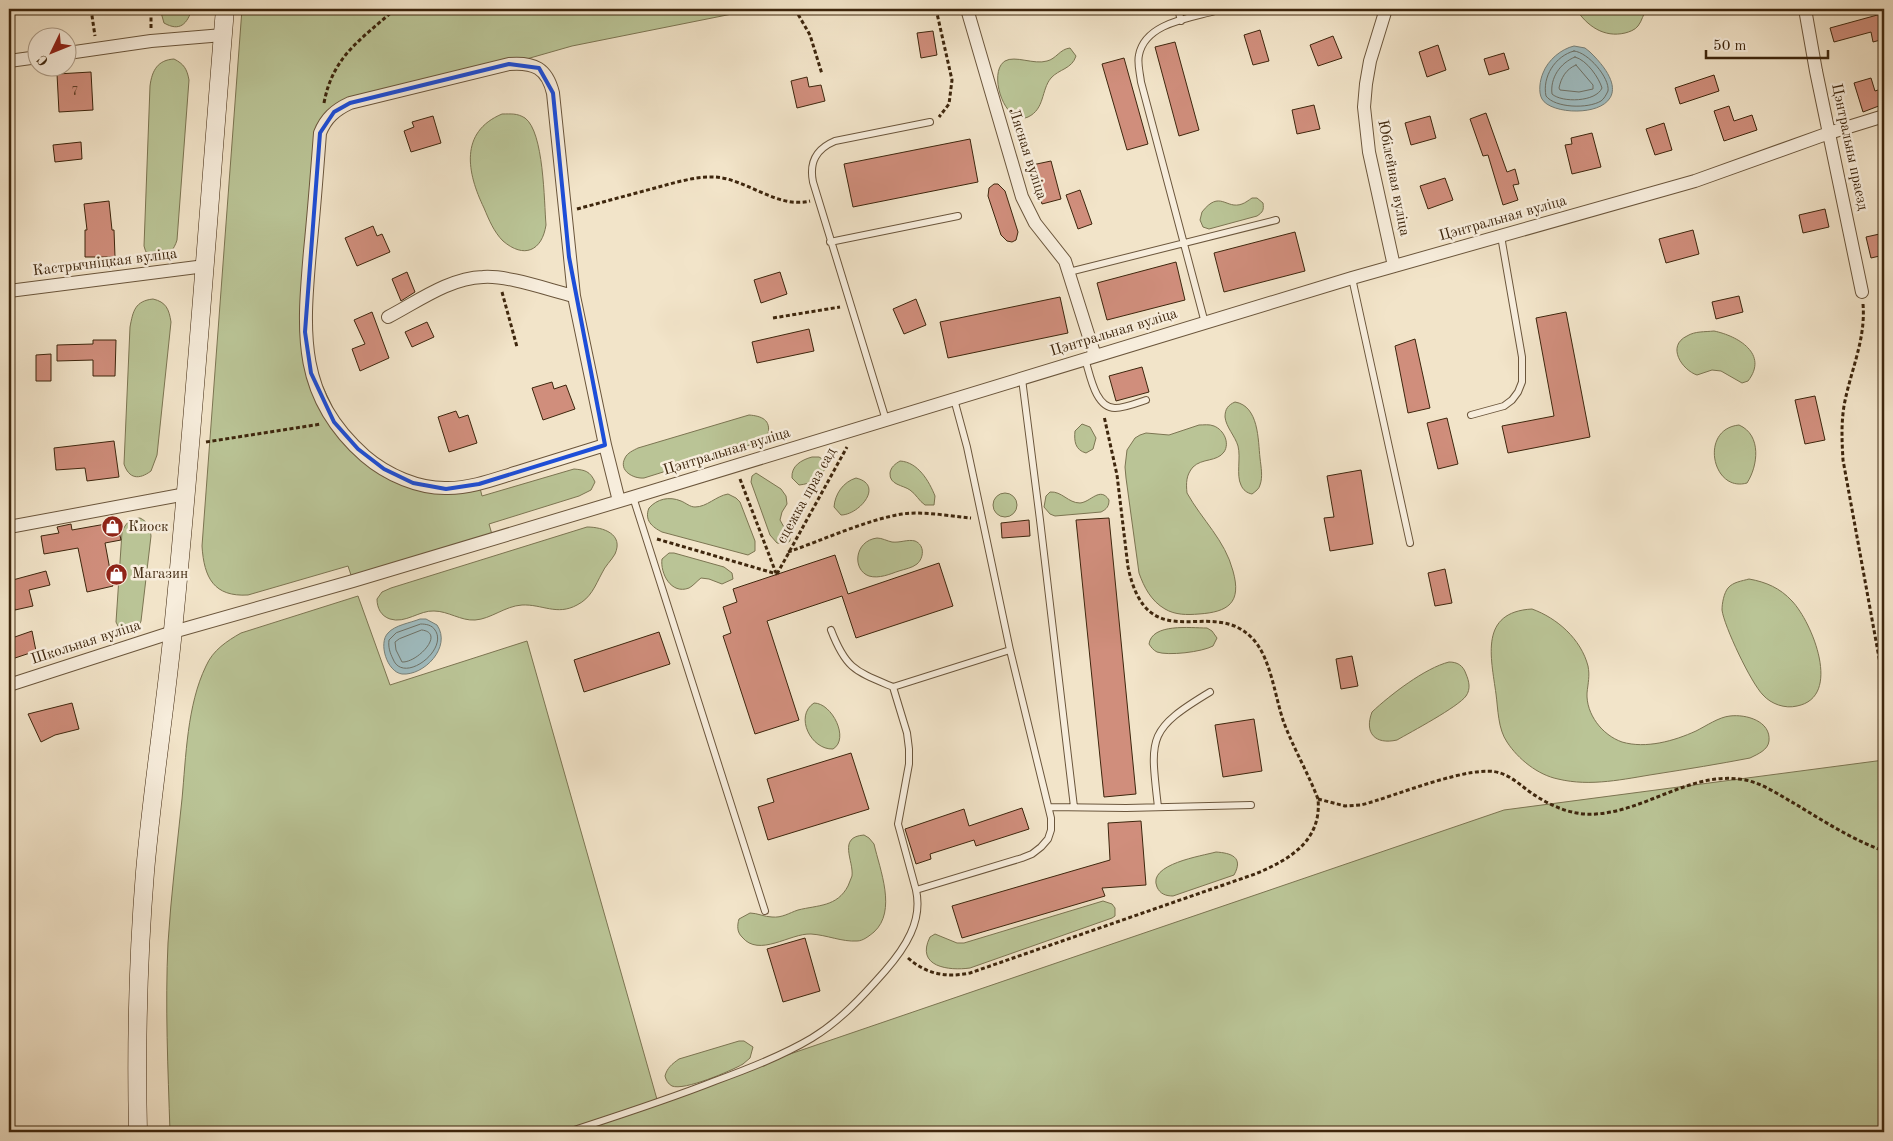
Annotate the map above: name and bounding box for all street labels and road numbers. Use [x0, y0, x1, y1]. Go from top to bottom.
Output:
street label: Цэнтральны праезд [1828, 82, 1870, 213]
street label: Лясная вуліца [1005, 106, 1049, 202]
street label: Юбілейная вуліца [1374, 119, 1412, 238]
street label: Цэнтральная вуліца [1437, 193, 1569, 244]
street label: Кастрычніцкая вуліца [32, 247, 179, 279]
street label: Цэнтральная вуліца [1049, 306, 1180, 359]
street label: Цэнтральная вуліца [662, 425, 793, 478]
street label: сцежка праз сад [775, 445, 840, 546]
street label: Школьная вуліца [29, 618, 143, 668]

